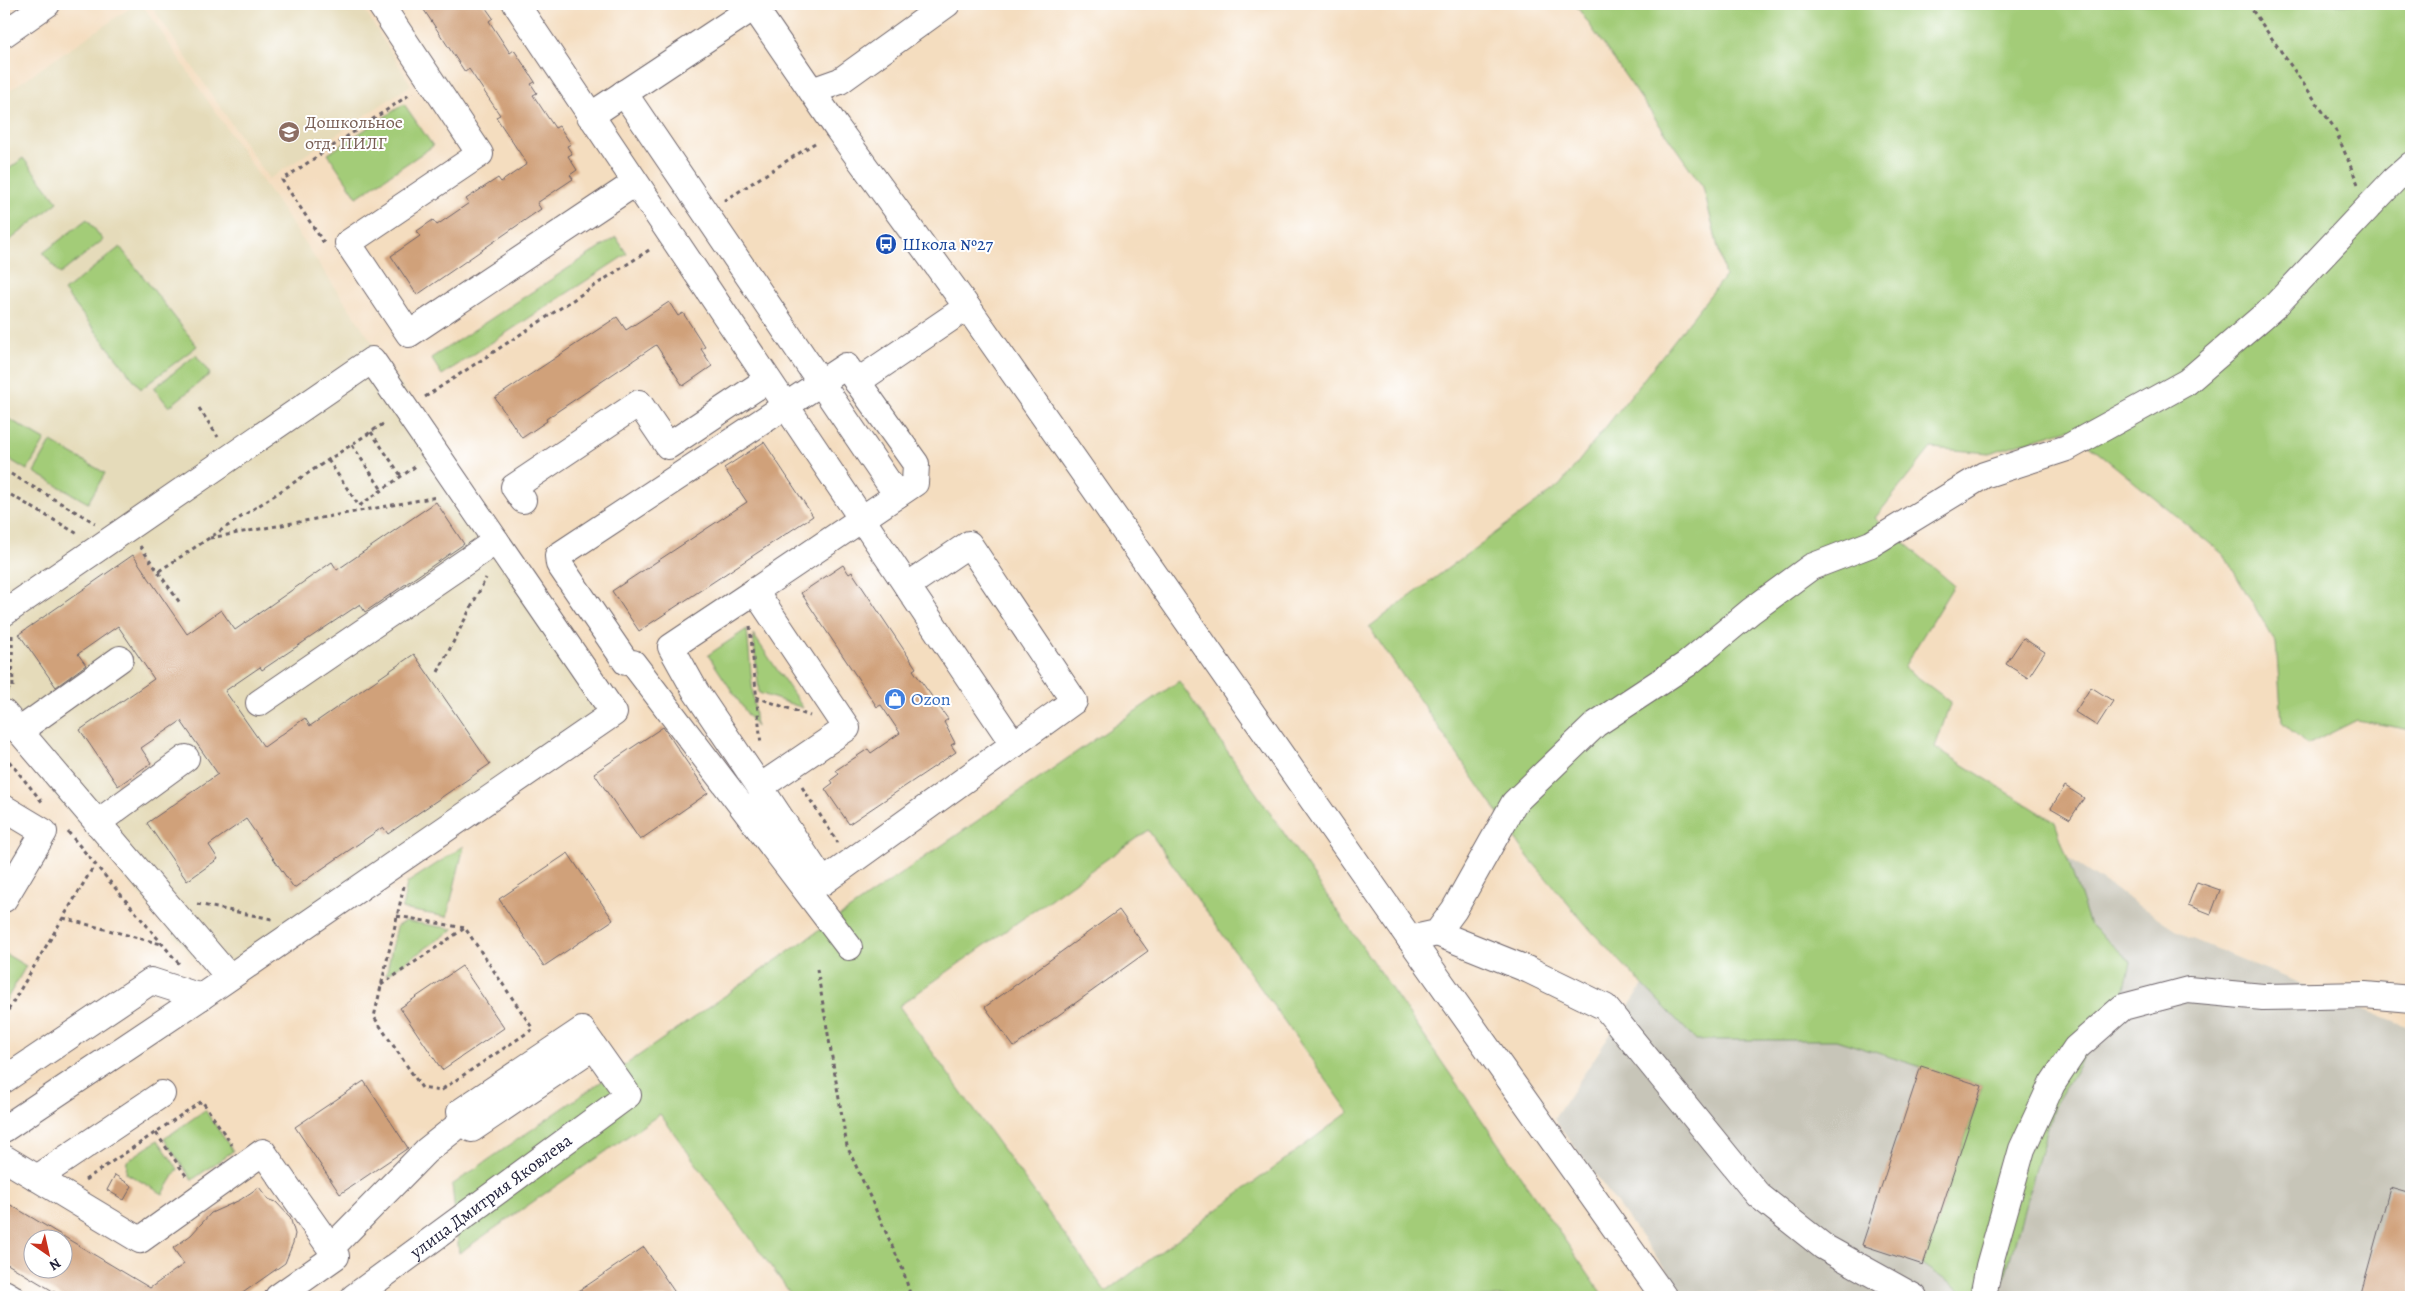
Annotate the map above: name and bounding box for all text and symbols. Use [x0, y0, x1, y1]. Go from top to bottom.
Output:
place label: Дошкольное отд. ПИЛГ [305, 110, 403, 155]
school or university icon: Дошкольное отд. ПИЛГ [277, 120, 301, 144]
bus stop icon: Школа №27 [874, 232, 898, 256]
place label: Школа №27 [902, 232, 994, 256]
shop icon: Ozon [883, 687, 907, 711]
place label: Ozon [911, 687, 951, 711]
street label: улица Дмитрия Яковлева [404, 1128, 577, 1264]
north arrow [22, 1228, 72, 1278]
text: N [45, 1254, 65, 1275]

